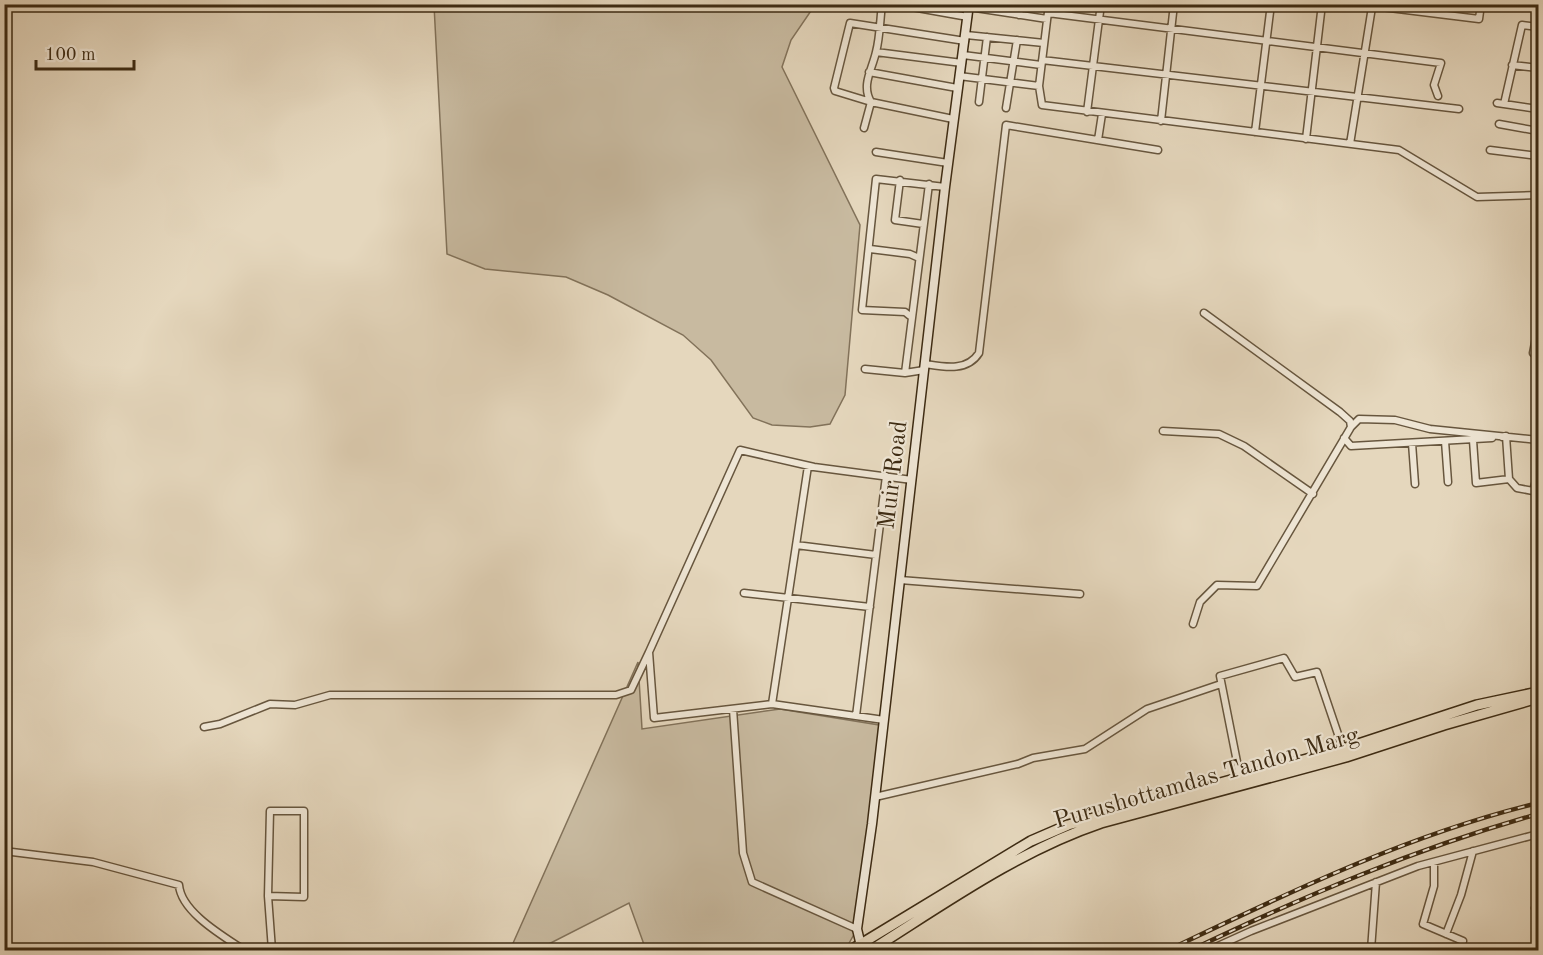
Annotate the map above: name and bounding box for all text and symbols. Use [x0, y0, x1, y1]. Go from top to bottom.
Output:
scale bar [36, 33, 134, 71]
text: 100 m [45, 46, 96, 64]
street label: Muir Road [875, 419, 913, 531]
street label: Purushottamdas Tandon Marg [1051, 724, 1362, 834]

